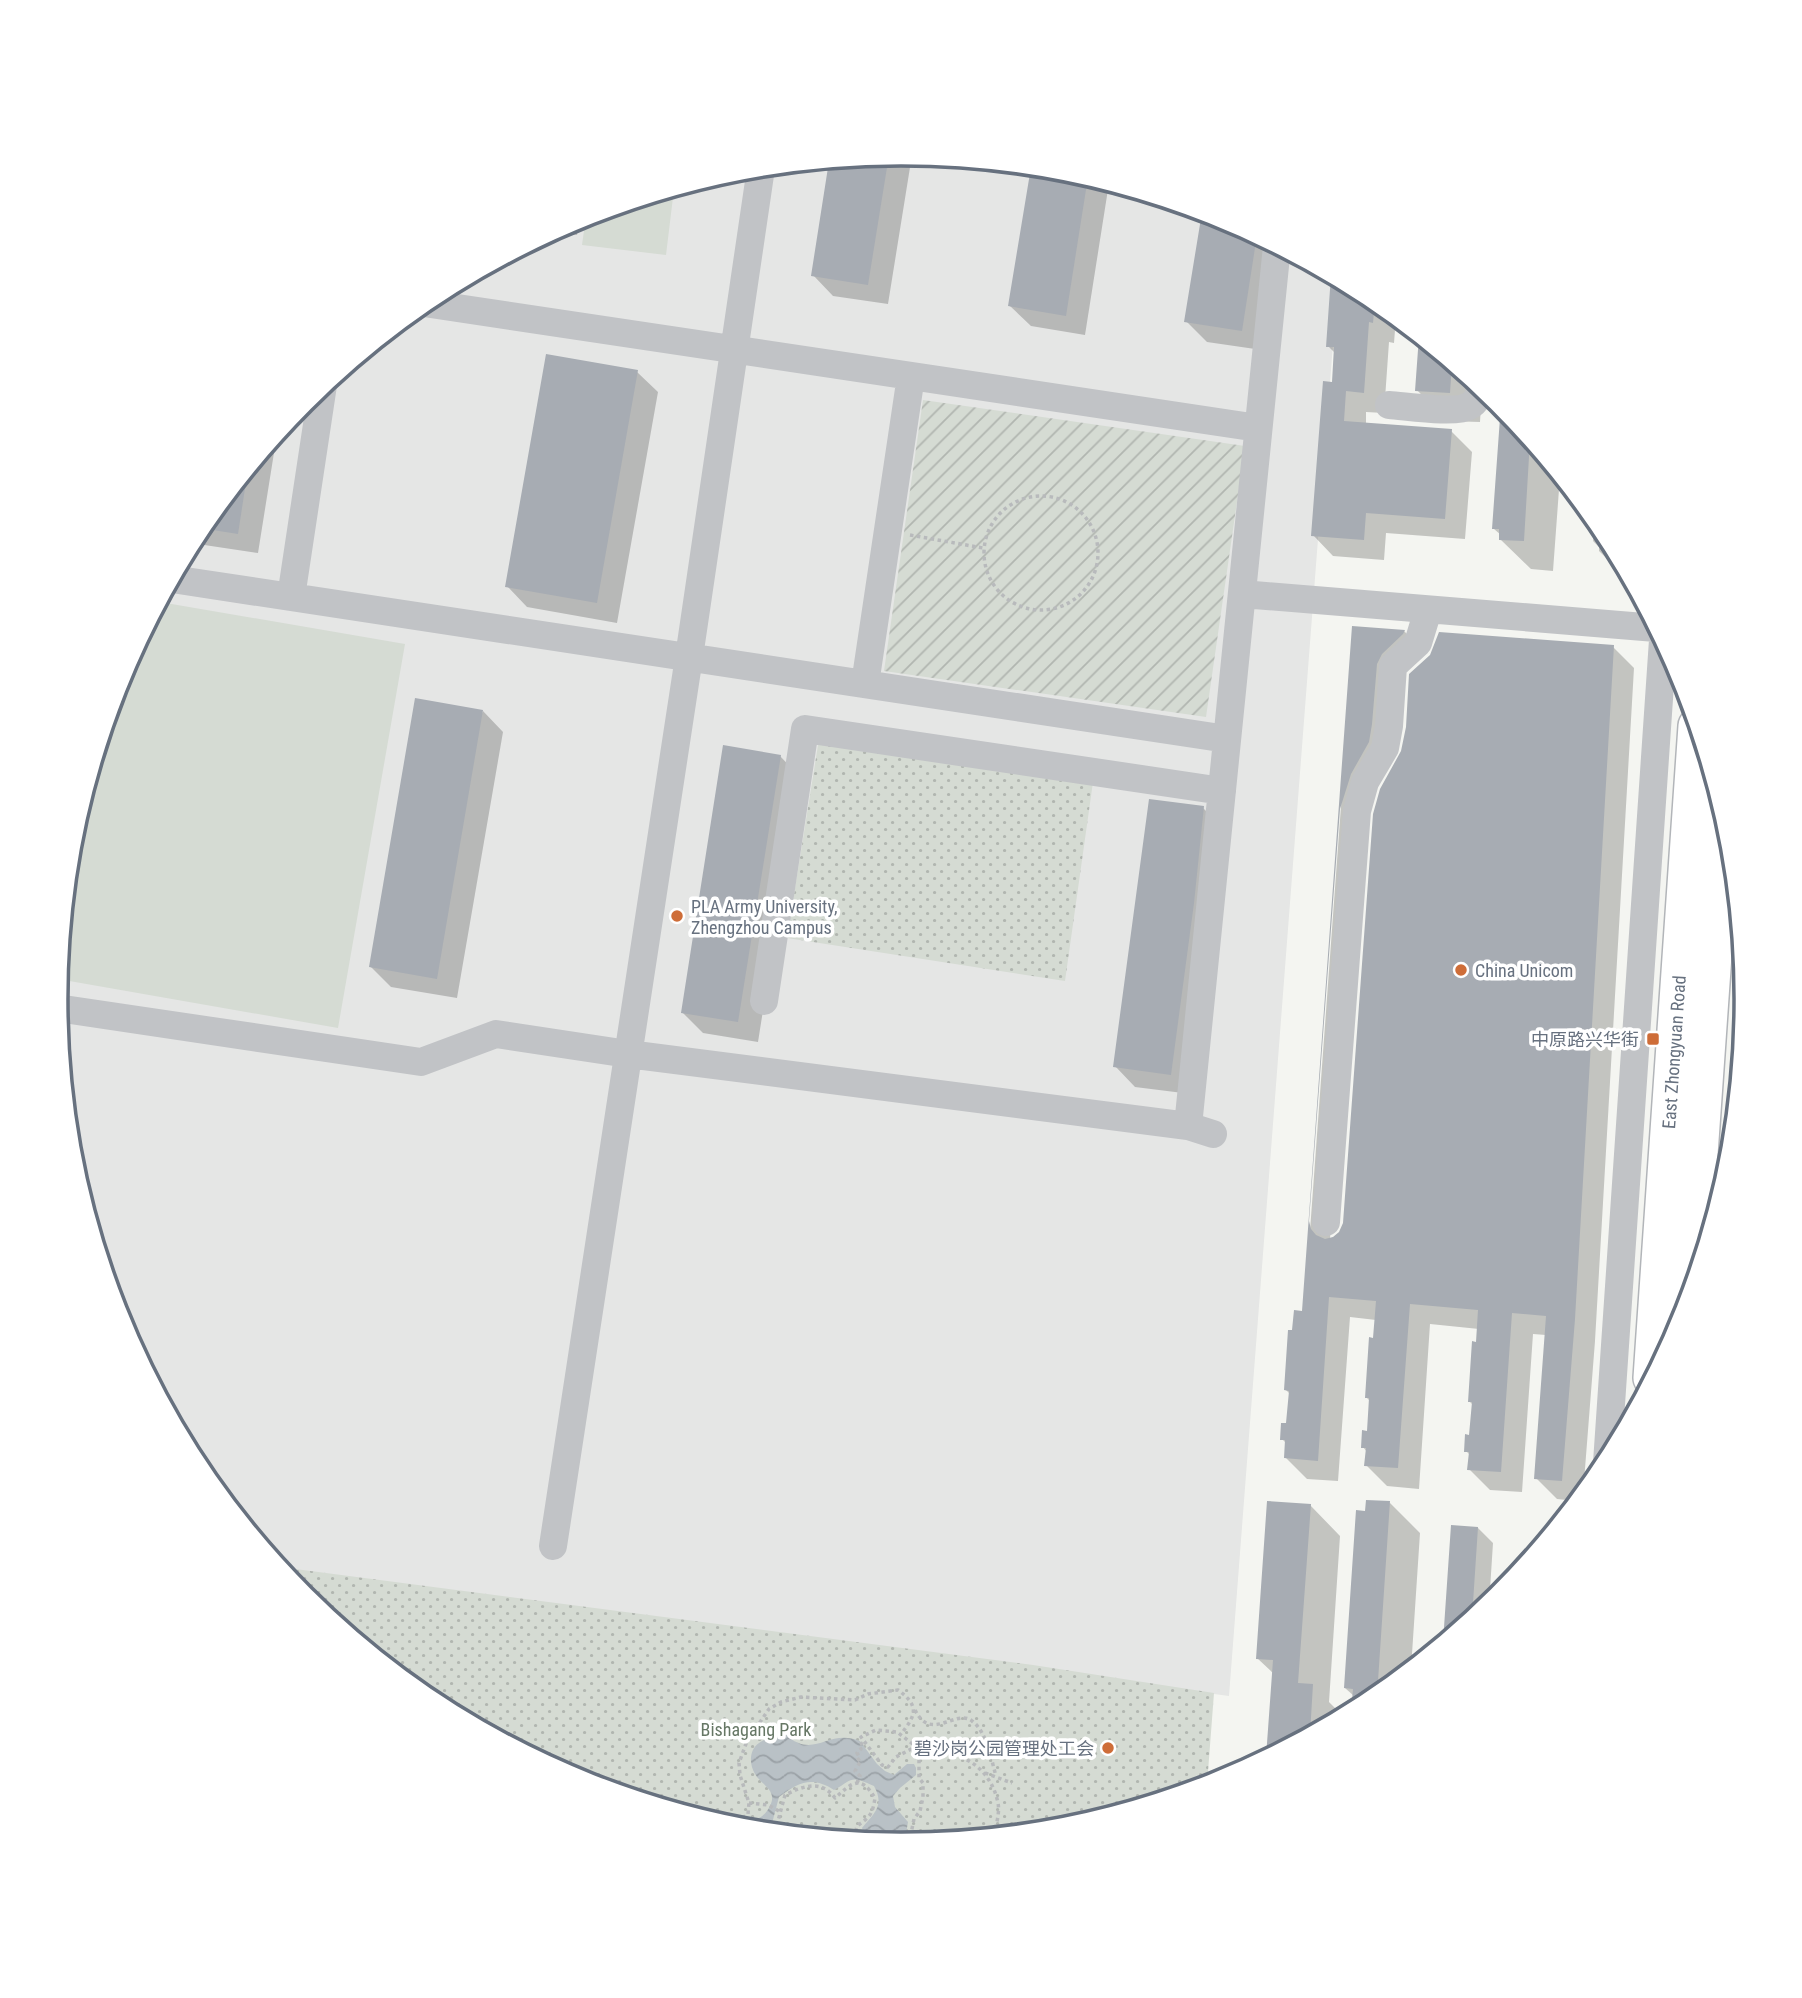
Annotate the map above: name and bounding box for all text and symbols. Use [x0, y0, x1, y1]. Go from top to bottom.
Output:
place label: PLA Army University, Zhengzhou Campus [691, 896, 838, 938]
marker: PLA Army University, Zhengzhou Campus [669, 908, 685, 924]
place label: China Unicom [1475, 960, 1573, 981]
marker: China Unicom [1453, 962, 1469, 978]
street label: East Zhongyuan Road [1658, 975, 1690, 1129]
place label: 中原路兴华街 [1531, 1029, 1639, 1050]
marker: 中原路兴华街 [1645, 1031, 1661, 1047]
park label: Bishagang Park [701, 1719, 811, 1740]
place label: 碧沙岗公园管理处工会 [914, 1738, 1094, 1759]
marker: 碧沙岗公园管理处工会 [1100, 1740, 1116, 1756]

